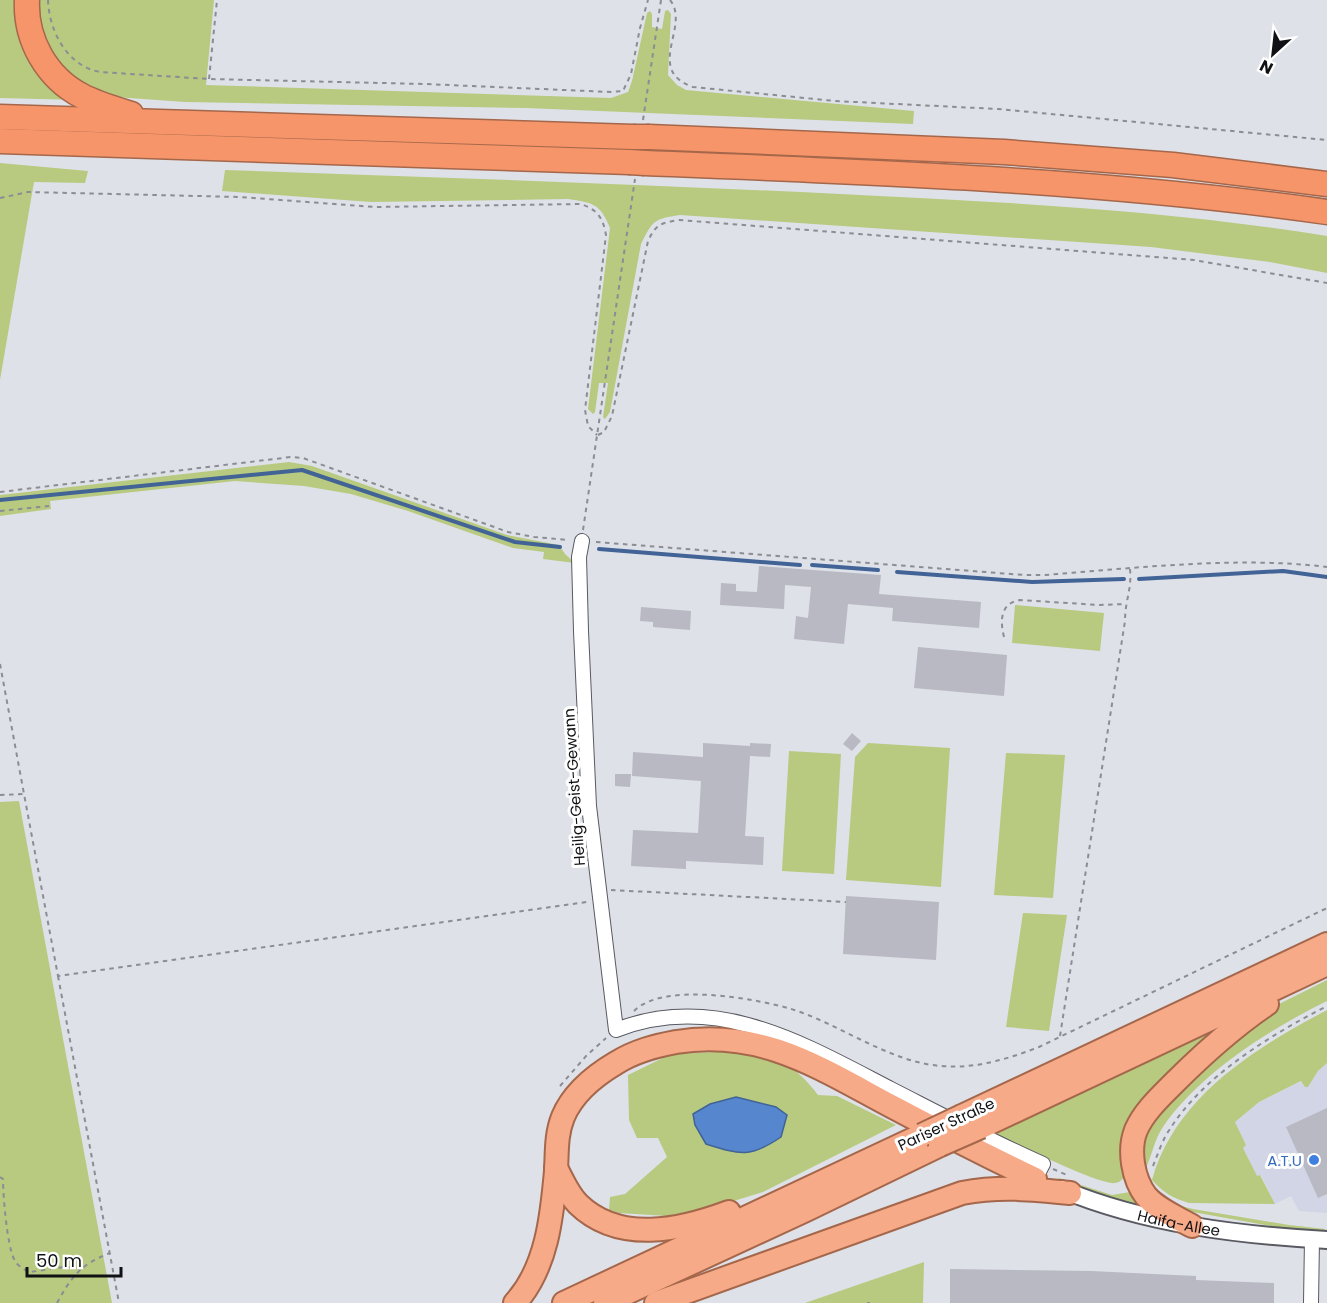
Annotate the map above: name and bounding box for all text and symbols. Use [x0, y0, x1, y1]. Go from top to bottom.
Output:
north arrow [1243, 24, 1303, 84]
text: N [1256, 54, 1277, 80]
street label: Heilig-Geist-Gewann [558, 707, 590, 867]
street label: Pariser Straße [894, 1092, 998, 1156]
place label: A.T.U [1267, 1150, 1302, 1171]
marker: A.T.U [1307, 1153, 1321, 1167]
street label: Haifa-Allee [1136, 1204, 1222, 1241]
scale bar [27, 1240, 122, 1278]
text: 50 m [36, 1248, 82, 1273]

